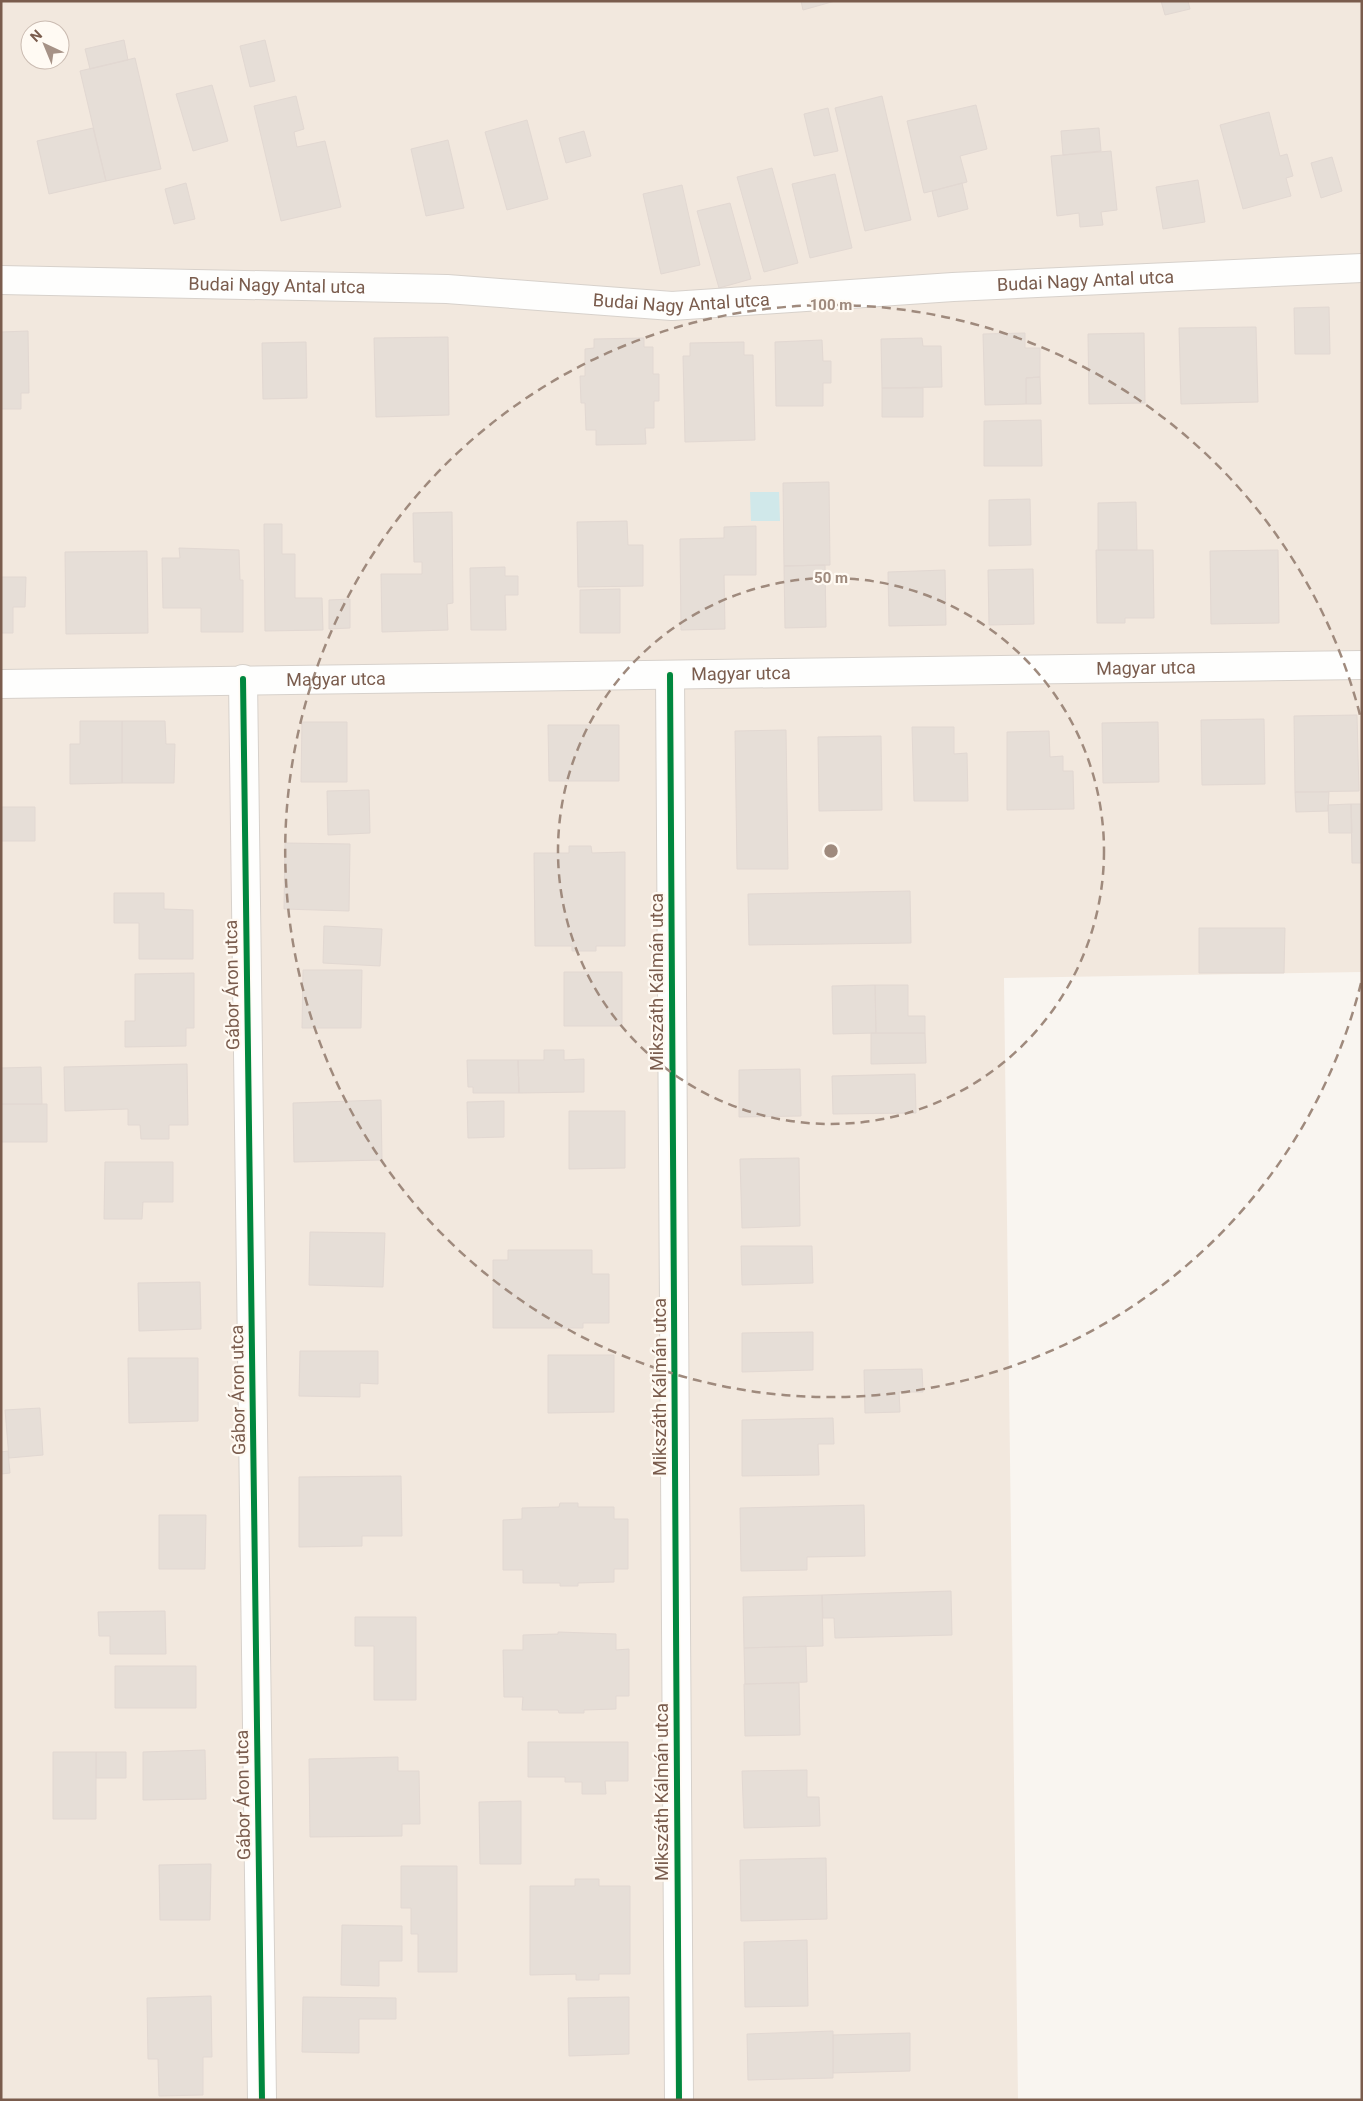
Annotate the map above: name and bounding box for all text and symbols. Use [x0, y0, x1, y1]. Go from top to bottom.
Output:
north arrow [20, 20, 70, 70]
text: N [27, 26, 45, 45]
street label: Budai Nagy Antal utca [997, 266, 1174, 295]
street label: Budai Nagy Antal utca [188, 273, 366, 297]
street label: Budai Nagy Antal utca [592, 288, 770, 316]
text: 100 m [810, 296, 852, 314]
text: 50 m [814, 569, 848, 587]
street label: Magyar utca [1096, 656, 1196, 679]
street label: Magyar utca [691, 662, 791, 684]
street label: Magyar utca [286, 668, 386, 690]
centre of rings [822, 842, 840, 860]
street label: Mikszáth Kálmán utca [646, 893, 667, 1071]
street label: Gábor Áron utca [220, 920, 243, 1050]
street label: Mikszáth Kálmán utca [649, 1298, 670, 1476]
street label: Gábor Áron utca [226, 1325, 249, 1455]
street label: Mikszáth Kálmán utca [651, 1703, 672, 1881]
street label: Gábor Áron utca [231, 1730, 254, 1860]

